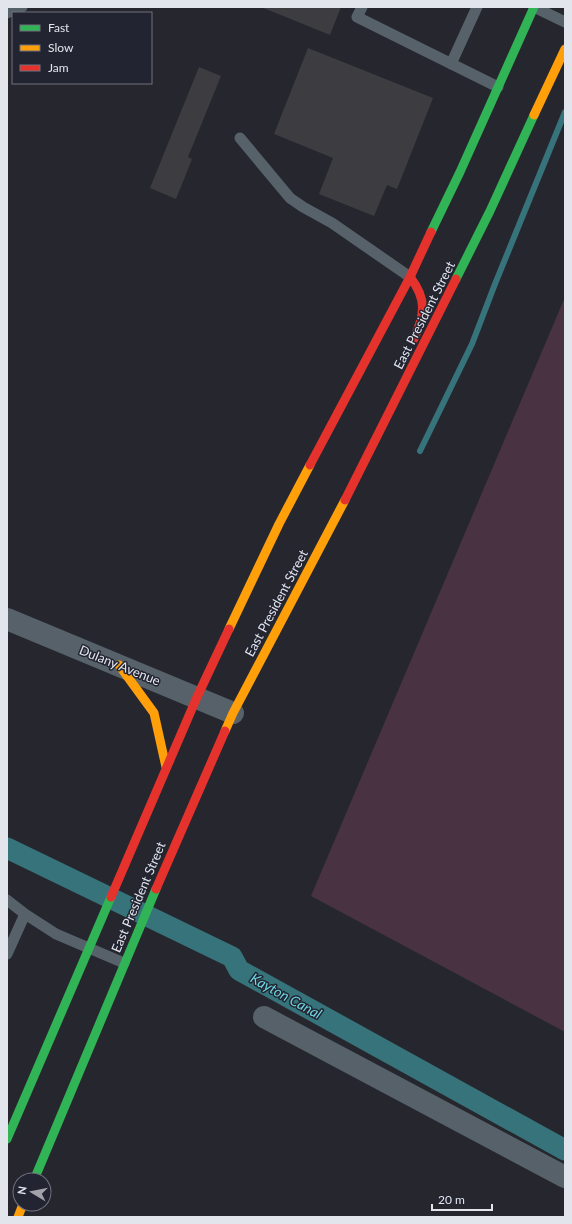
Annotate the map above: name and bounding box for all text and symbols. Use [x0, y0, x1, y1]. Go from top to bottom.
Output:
legend [12, 12, 152, 84]
text: Fast [48, 20, 70, 35]
text: Slow [48, 40, 74, 55]
text: Jam [48, 60, 69, 75]
street label: East President Street [390, 258, 458, 372]
street label: East President Street [241, 547, 311, 659]
street label: Dulany Avenue [77, 641, 163, 689]
street label: East President Street [107, 839, 169, 955]
water label: Kayton Canal [248, 969, 325, 1022]
north arrow [12, 1172, 52, 1212]
text: N [15, 1185, 29, 1195]
scale bar [432, 1186, 492, 1212]
text: 20 m [438, 1192, 465, 1207]

